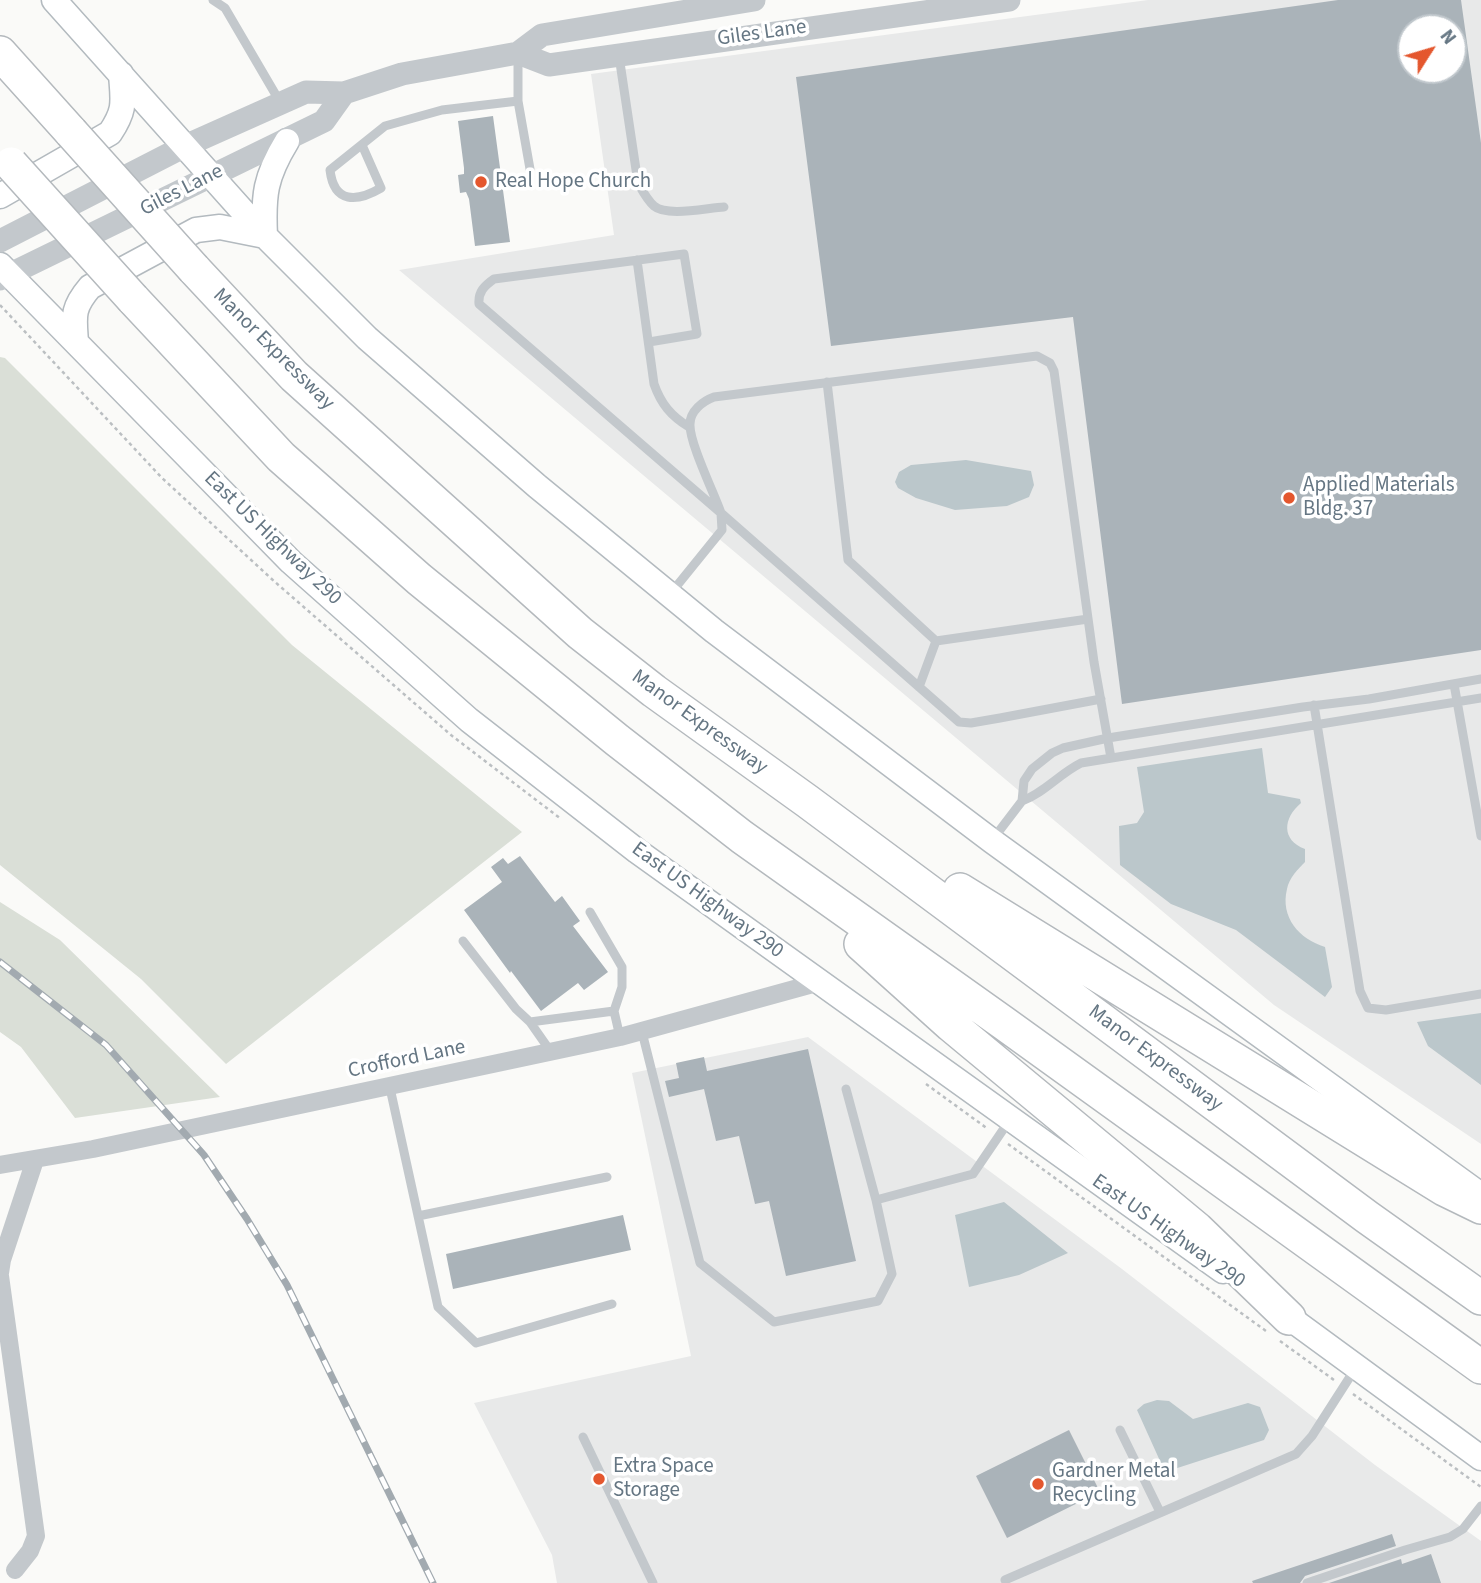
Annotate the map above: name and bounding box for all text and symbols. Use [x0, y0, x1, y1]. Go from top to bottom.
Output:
north arrow [1397, 14, 1467, 84]
street label: Giles Lane [716, 15, 808, 53]
text: N [1433, 24, 1462, 50]
street label: Giles Lane [136, 159, 228, 223]
place label: Real Hope Church [495, 169, 651, 195]
marker: Real Hope Church [473, 174, 489, 190]
street label: Manor Expressway [207, 284, 339, 416]
street label: East US Highway 290 [198, 467, 346, 611]
place label: Applied Materials Bldg. 37 [1303, 473, 1454, 523]
marker: Applied Materials Bldg. 37 [1281, 490, 1297, 506]
street label: Manor Expressway [626, 665, 772, 781]
street label: East US Highway 290 [626, 837, 788, 965]
street label: Manor Expressway [1083, 1000, 1227, 1118]
street label: Crofford Lane [346, 1035, 468, 1085]
street label: East US Highway 290 [1086, 1170, 1250, 1294]
place label: Extra Space Storage [613, 1454, 714, 1504]
place label: Gardner Metal Recycling [1052, 1459, 1176, 1509]
marker: Extra Space Storage [591, 1471, 607, 1487]
marker: Gardner Metal Recycling [1030, 1476, 1046, 1492]

